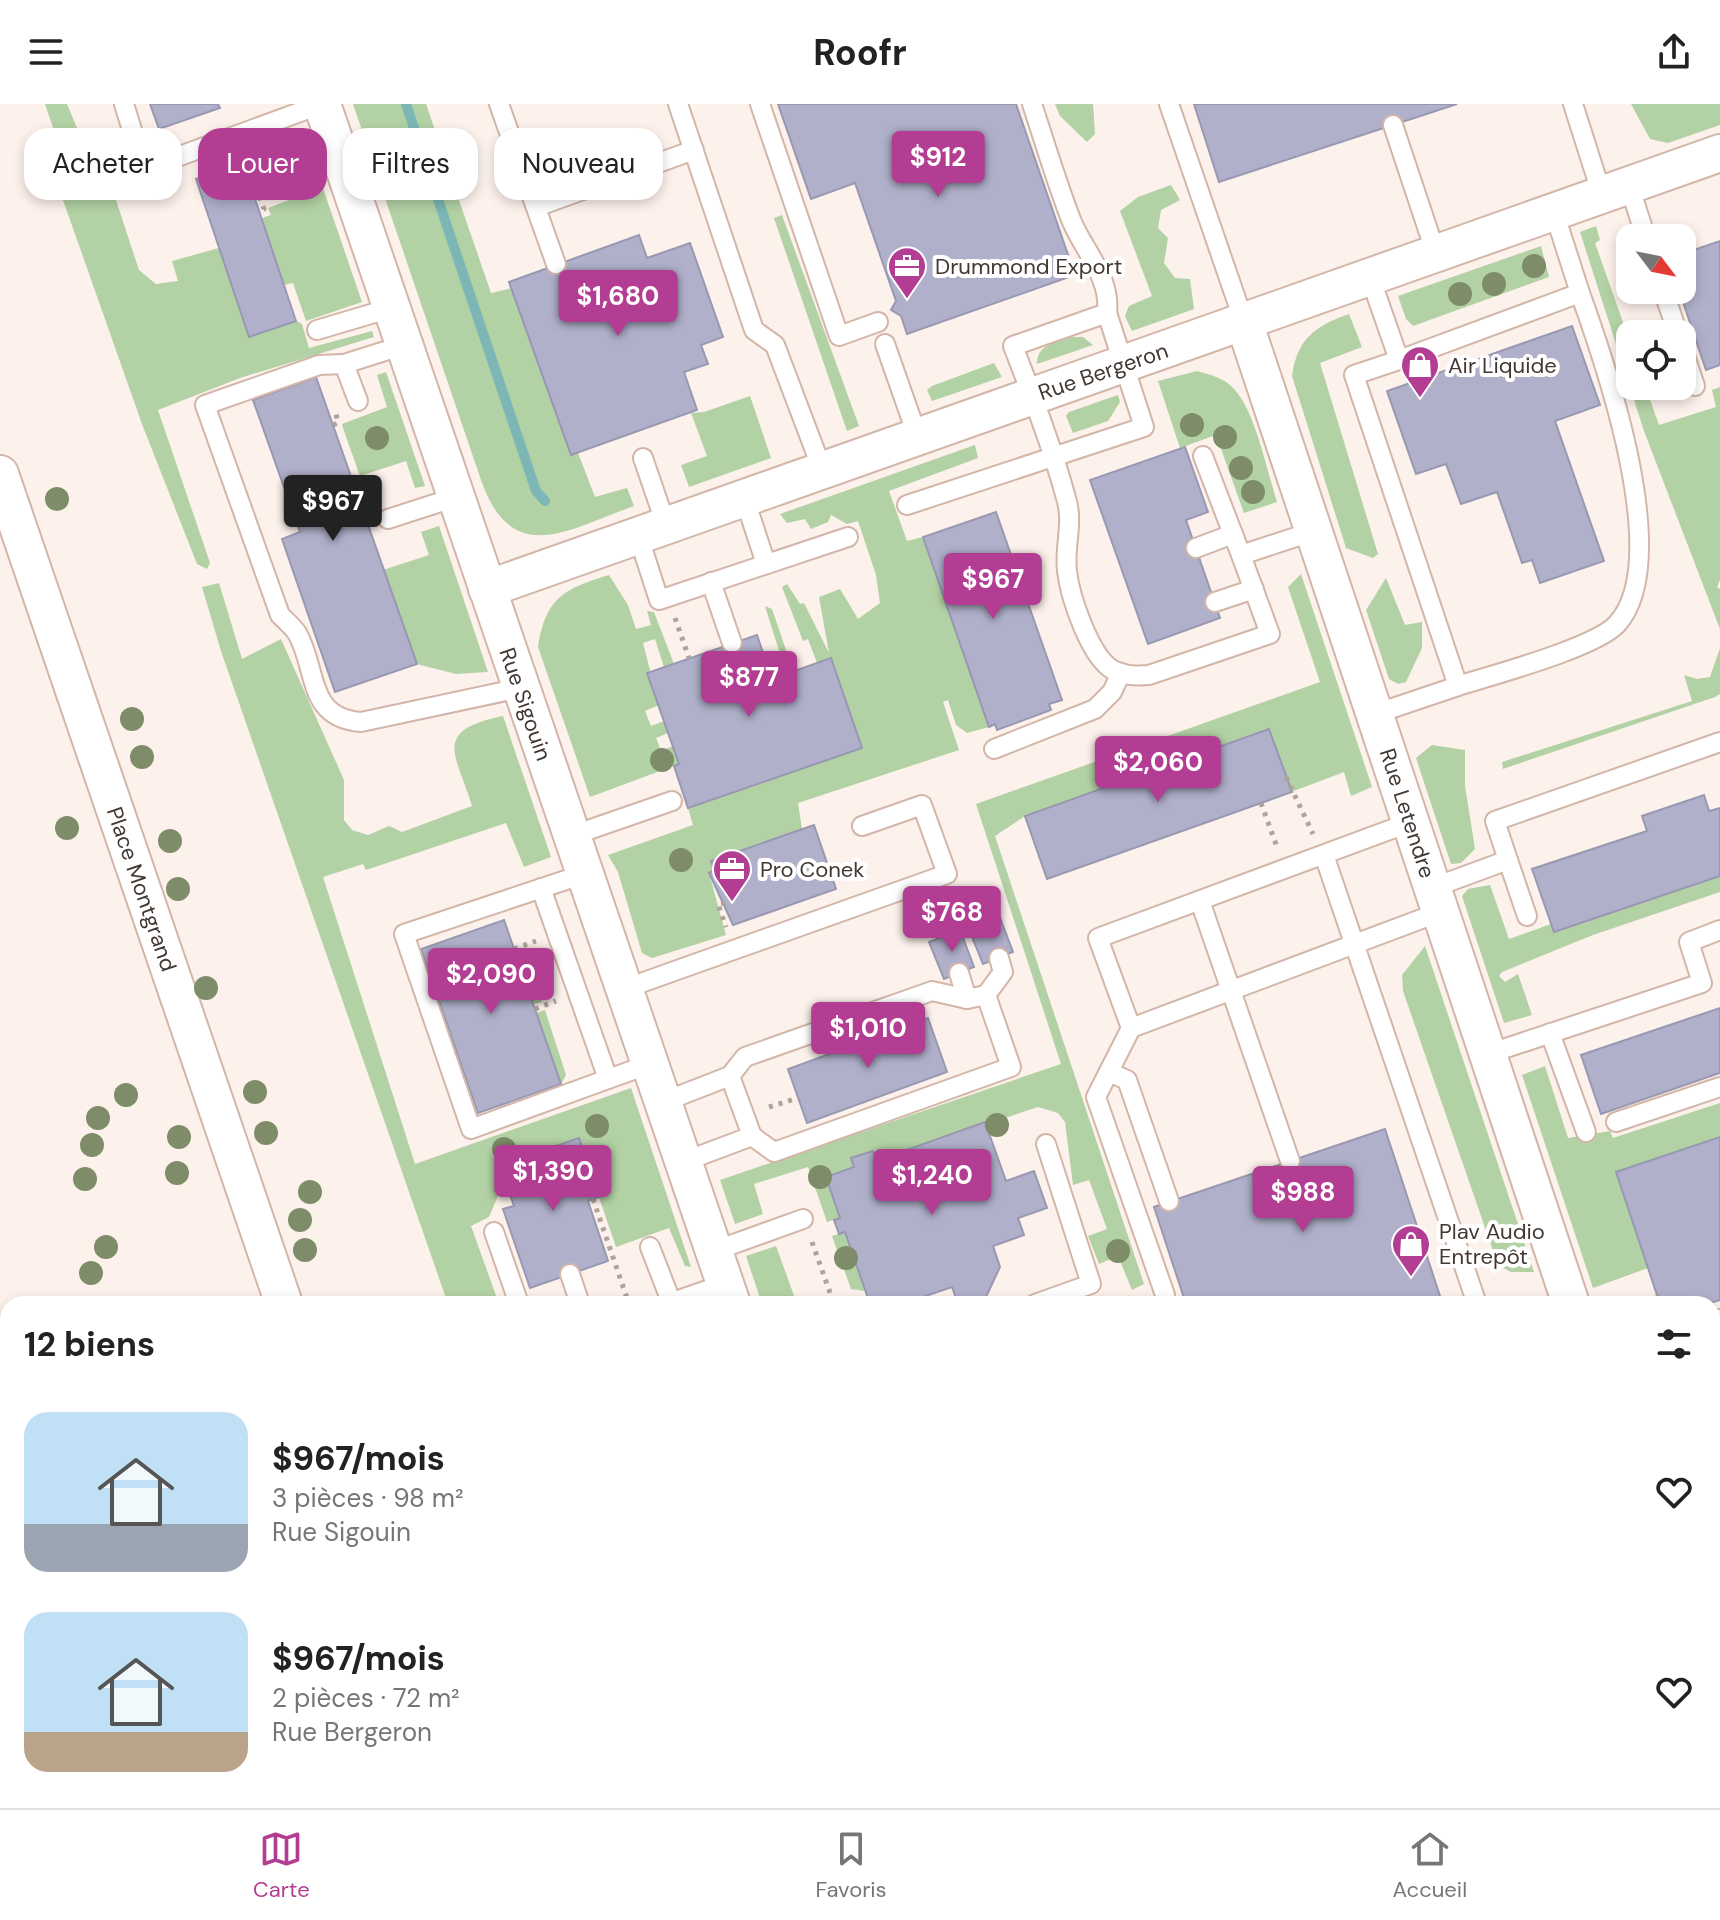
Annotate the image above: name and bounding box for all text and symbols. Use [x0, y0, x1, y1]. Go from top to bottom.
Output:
text: Roofr [813, 29, 907, 76]
icon: menu [24, 30, 68, 74]
icon: share [1652, 30, 1696, 74]
chip: Acheter [24, 128, 182, 200]
chip: Louer [198, 128, 327, 200]
chip: Filtres [343, 128, 478, 200]
chip: Nouveau [494, 128, 663, 200]
pin: $912 [891, 131, 985, 199]
text: $912 [910, 140, 966, 174]
north arrow [1616, 224, 1696, 304]
map controls [1616, 224, 1696, 400]
office icon: Drummond Export [886, 245, 928, 300]
place label: Drummond Export [935, 252, 1122, 281]
pin: $1,680 [553, 270, 683, 338]
text: $1,680 [577, 279, 659, 313]
button: locate [1616, 320, 1696, 400]
street label: Rue Bergeron [1034, 336, 1172, 407]
shop icon: Air Liquide [1399, 344, 1441, 399]
place label: Air Liquide [1448, 351, 1557, 380]
pin: $967 [286, 475, 380, 543]
text: $967 [302, 484, 364, 518]
pin: $967 [946, 553, 1040, 621]
text: $967 [962, 562, 1024, 596]
street label: Rue Sigouin [493, 644, 558, 764]
pin: $877 [702, 651, 796, 719]
text: $877 [719, 660, 779, 694]
pin: $2,060 [1093, 736, 1223, 804]
text: $2,060 [1113, 745, 1203, 779]
street label: Rue Letendre [1373, 745, 1442, 882]
street label: Place Montgrand [100, 803, 183, 975]
office icon: Pro Conek [711, 848, 753, 903]
place label: Pro Conek [760, 855, 864, 884]
pin: $768 [905, 886, 999, 954]
text: $768 [921, 895, 983, 929]
pin: $2,090 [426, 948, 556, 1016]
text: $2,090 [446, 957, 536, 991]
pin: $1,010 [803, 1002, 933, 1070]
text: $1,010 [829, 1011, 907, 1045]
pin: $1,390 [488, 1145, 618, 1213]
pin: $1,240 [867, 1149, 997, 1217]
text: $1,390 [512, 1154, 594, 1188]
text: $1,240 [891, 1158, 973, 1192]
pin: $988 [1256, 1166, 1350, 1234]
text: $988 [1271, 1175, 1335, 1209]
place label: Plav Audio Entrepôt [1439, 1217, 1545, 1271]
shop icon: Plav Audio Entrepôt [1390, 1223, 1432, 1278]
text: 12 biens [24, 1322, 155, 1367]
icon: filters [1652, 1322, 1696, 1366]
text: $967/mois [272, 1436, 445, 1481]
icon: home [88, 1444, 184, 1540]
icon: heart [1652, 1470, 1696, 1514]
text: 3 pièces · 98 m² [272, 1481, 464, 1515]
text: Rue Sigouin [272, 1515, 411, 1549]
text: $967/mois [272, 1636, 445, 1681]
icon: home [88, 1644, 184, 1740]
icon: heart [1652, 1670, 1696, 1714]
text: 2 pièces · 72 m² [272, 1681, 460, 1715]
text: Rue Bergeron [272, 1715, 432, 1749]
tab: Carte [253, 1827, 310, 1904]
tab: Favoris [816, 1827, 887, 1904]
tab: Accueil [1393, 1827, 1467, 1904]

